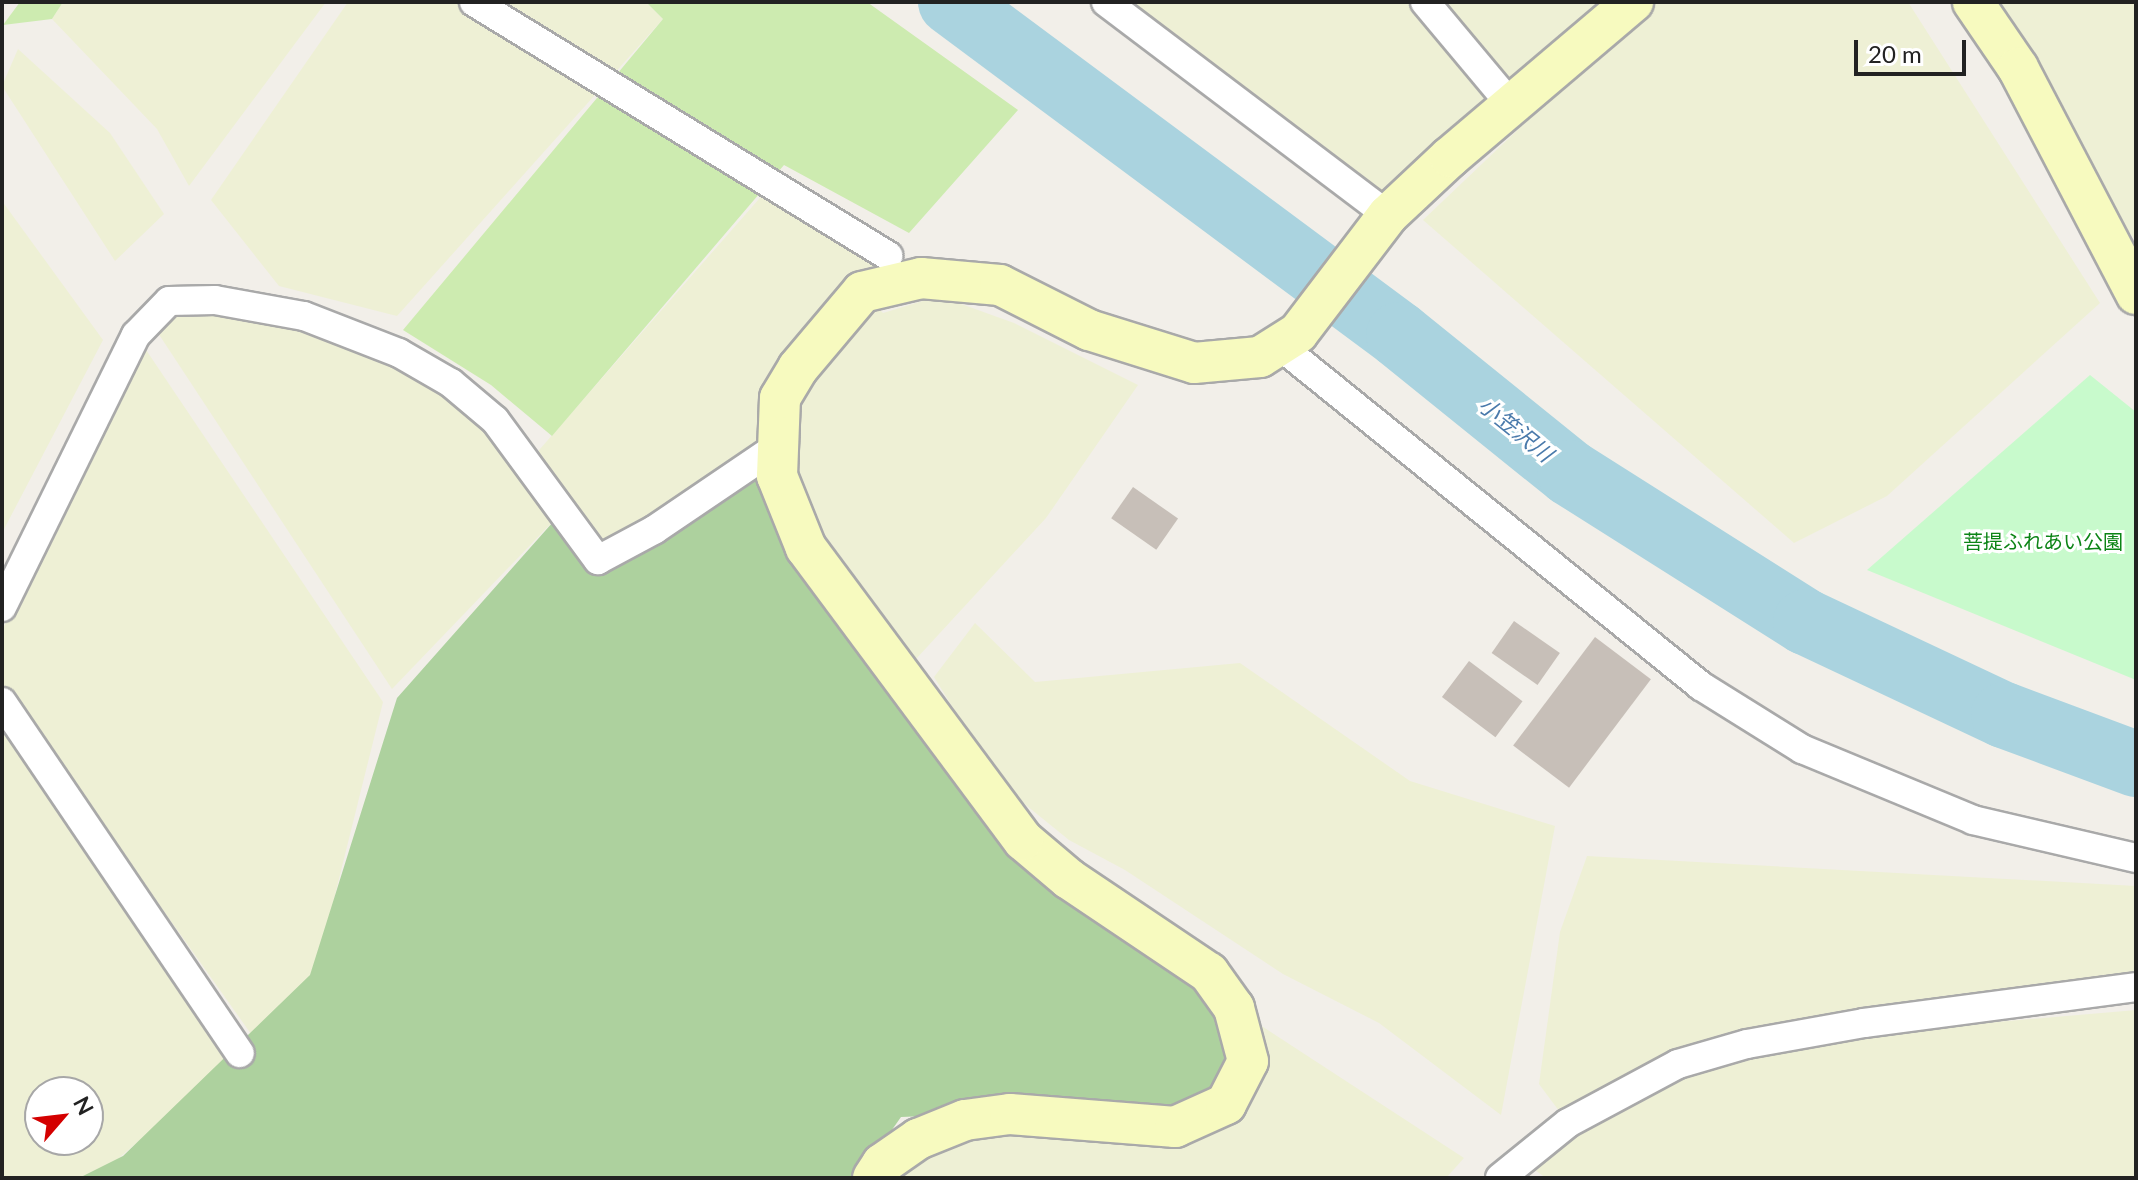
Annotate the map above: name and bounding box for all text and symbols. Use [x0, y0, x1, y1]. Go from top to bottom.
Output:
scale bar [1858, 24, 1970, 74]
text: 20 m [1868, 39, 1922, 68]
water label: 小笠沢川 [1473, 391, 1559, 467]
park label: 菩提ふれあい公園 [1963, 529, 2123, 553]
north arrow [24, 1076, 104, 1156]
text: N [68, 1092, 100, 1119]

